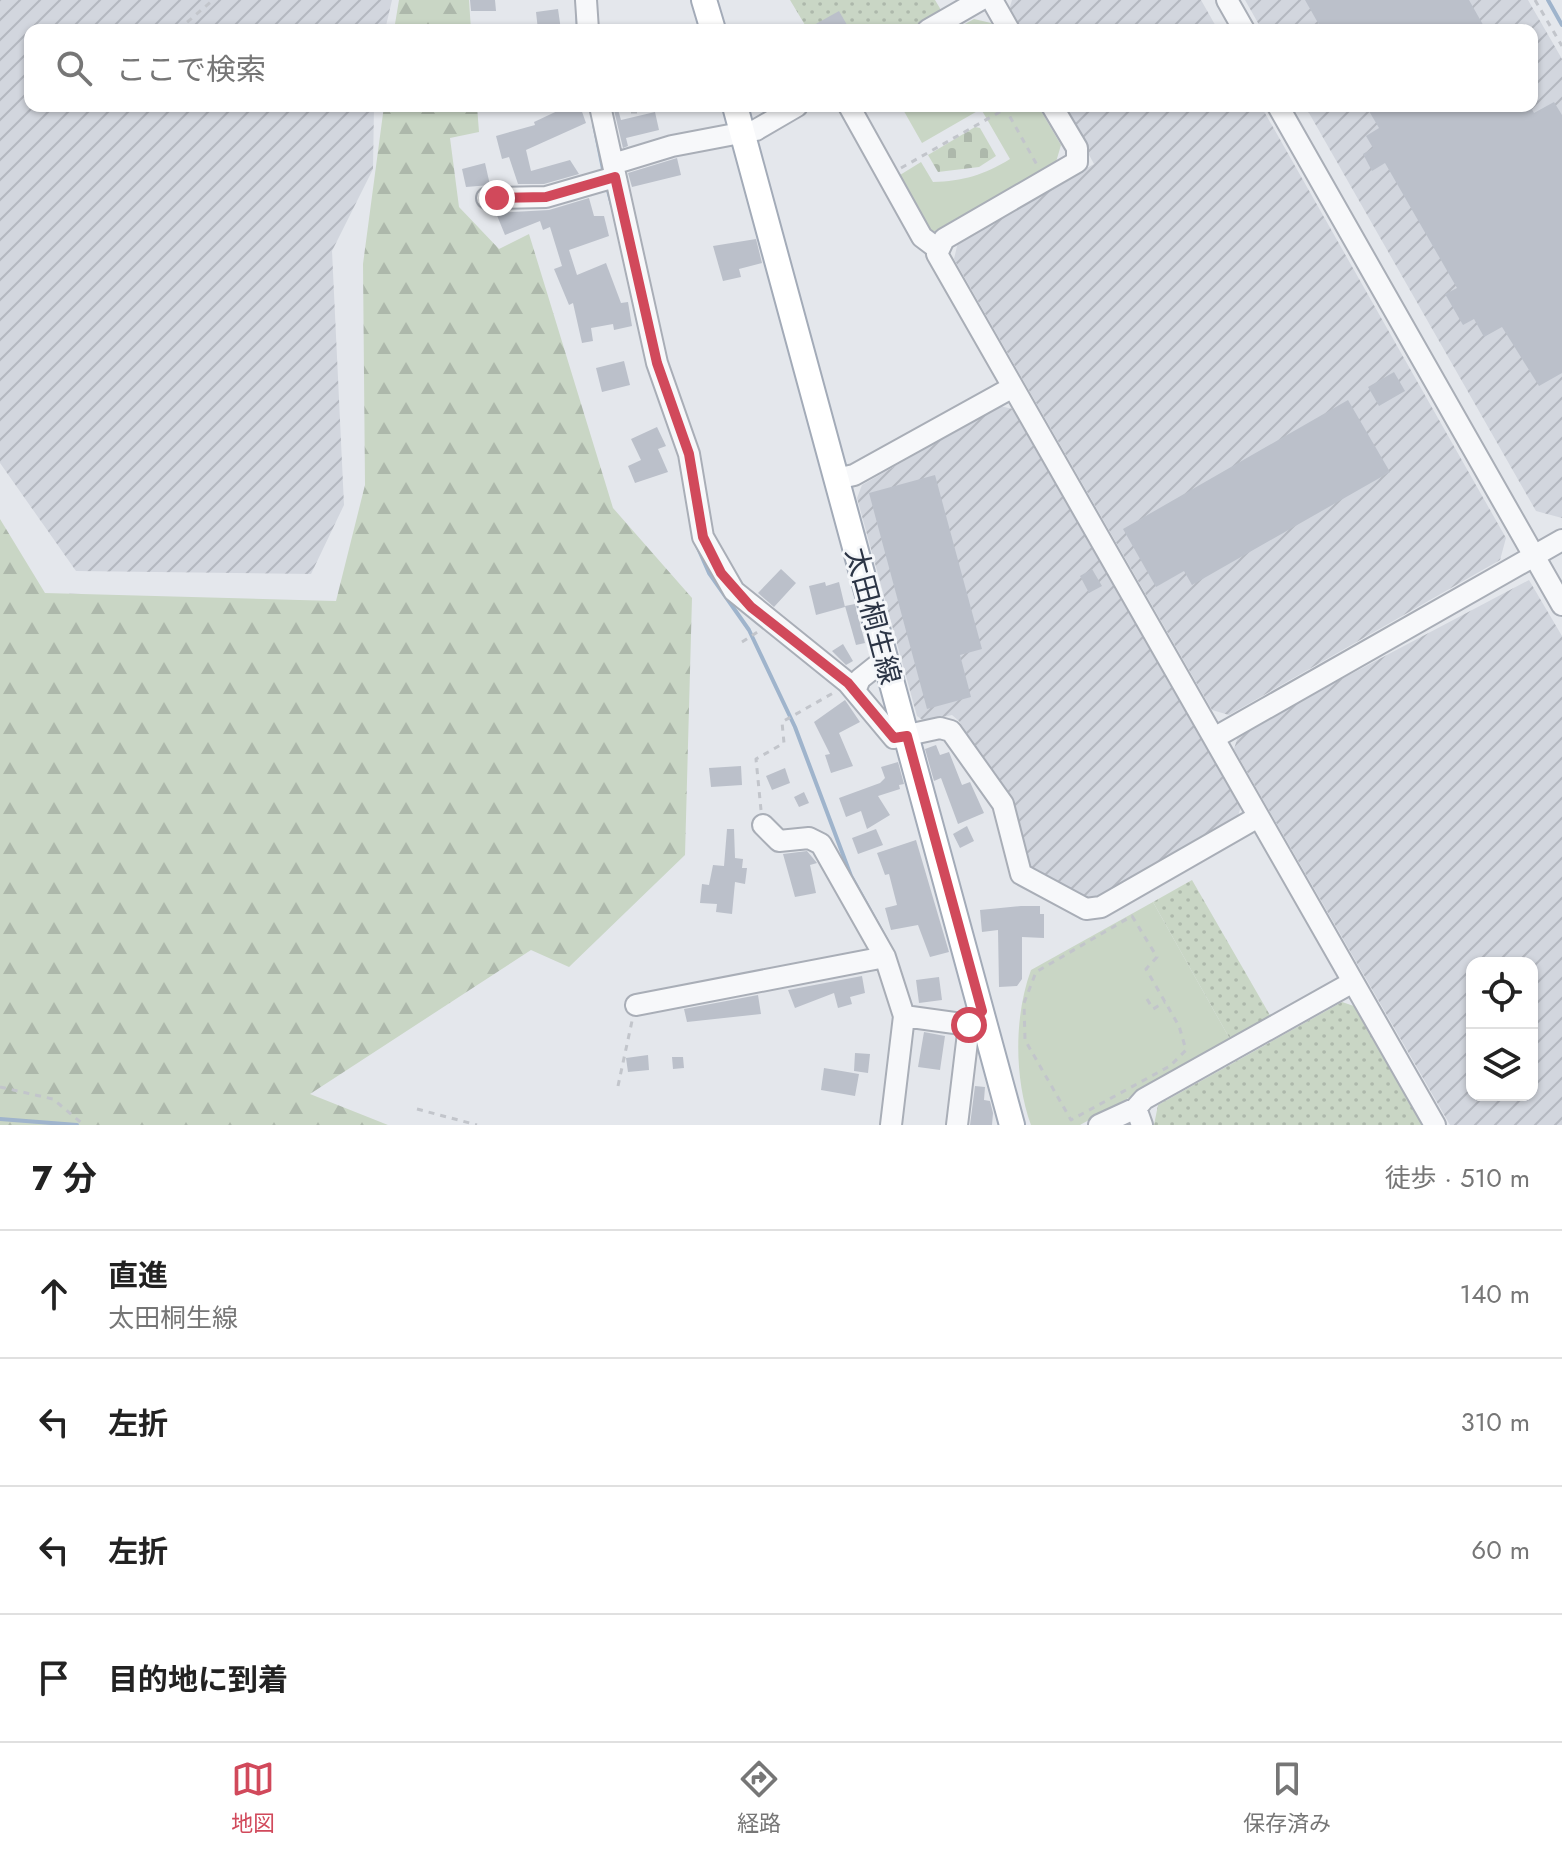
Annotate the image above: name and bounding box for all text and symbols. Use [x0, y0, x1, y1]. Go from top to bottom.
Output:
search box [24, 24, 1538, 112]
icon: search [52, 46, 96, 90]
text: ここで検索 [116, 48, 266, 91]
route end [479, 180, 515, 216]
street label: 太田桐生線 [835, 543, 911, 689]
map controls [1466, 957, 1538, 1101]
button: locate [1466, 957, 1538, 1029]
route start [951, 1007, 987, 1043]
button: layers [1466, 1029, 1538, 1101]
text: 7 分 [32, 1154, 97, 1203]
text: 徒歩 · 510 m [1385, 1159, 1530, 1197]
text: 直進 [108, 1254, 168, 1297]
icon: ahead [32, 1272, 76, 1316]
text: 140 m [1459, 1275, 1530, 1313]
text: 太田桐生線 [108, 1299, 238, 1337]
icon: left [32, 1400, 76, 1444]
text: 左折 [108, 1402, 168, 1445]
text: 310 m [1460, 1403, 1530, 1441]
icon: left [32, 1528, 76, 1572]
text: 左折 [108, 1530, 168, 1573]
text: 60 m [1471, 1531, 1530, 1569]
icon: arrive [32, 1656, 76, 1700]
text: 目的地に到着 [108, 1658, 288, 1701]
tab: 地図 [231, 1757, 275, 1839]
tab: 経路 [737, 1757, 781, 1839]
tab: 保存済み [1243, 1757, 1331, 1839]

